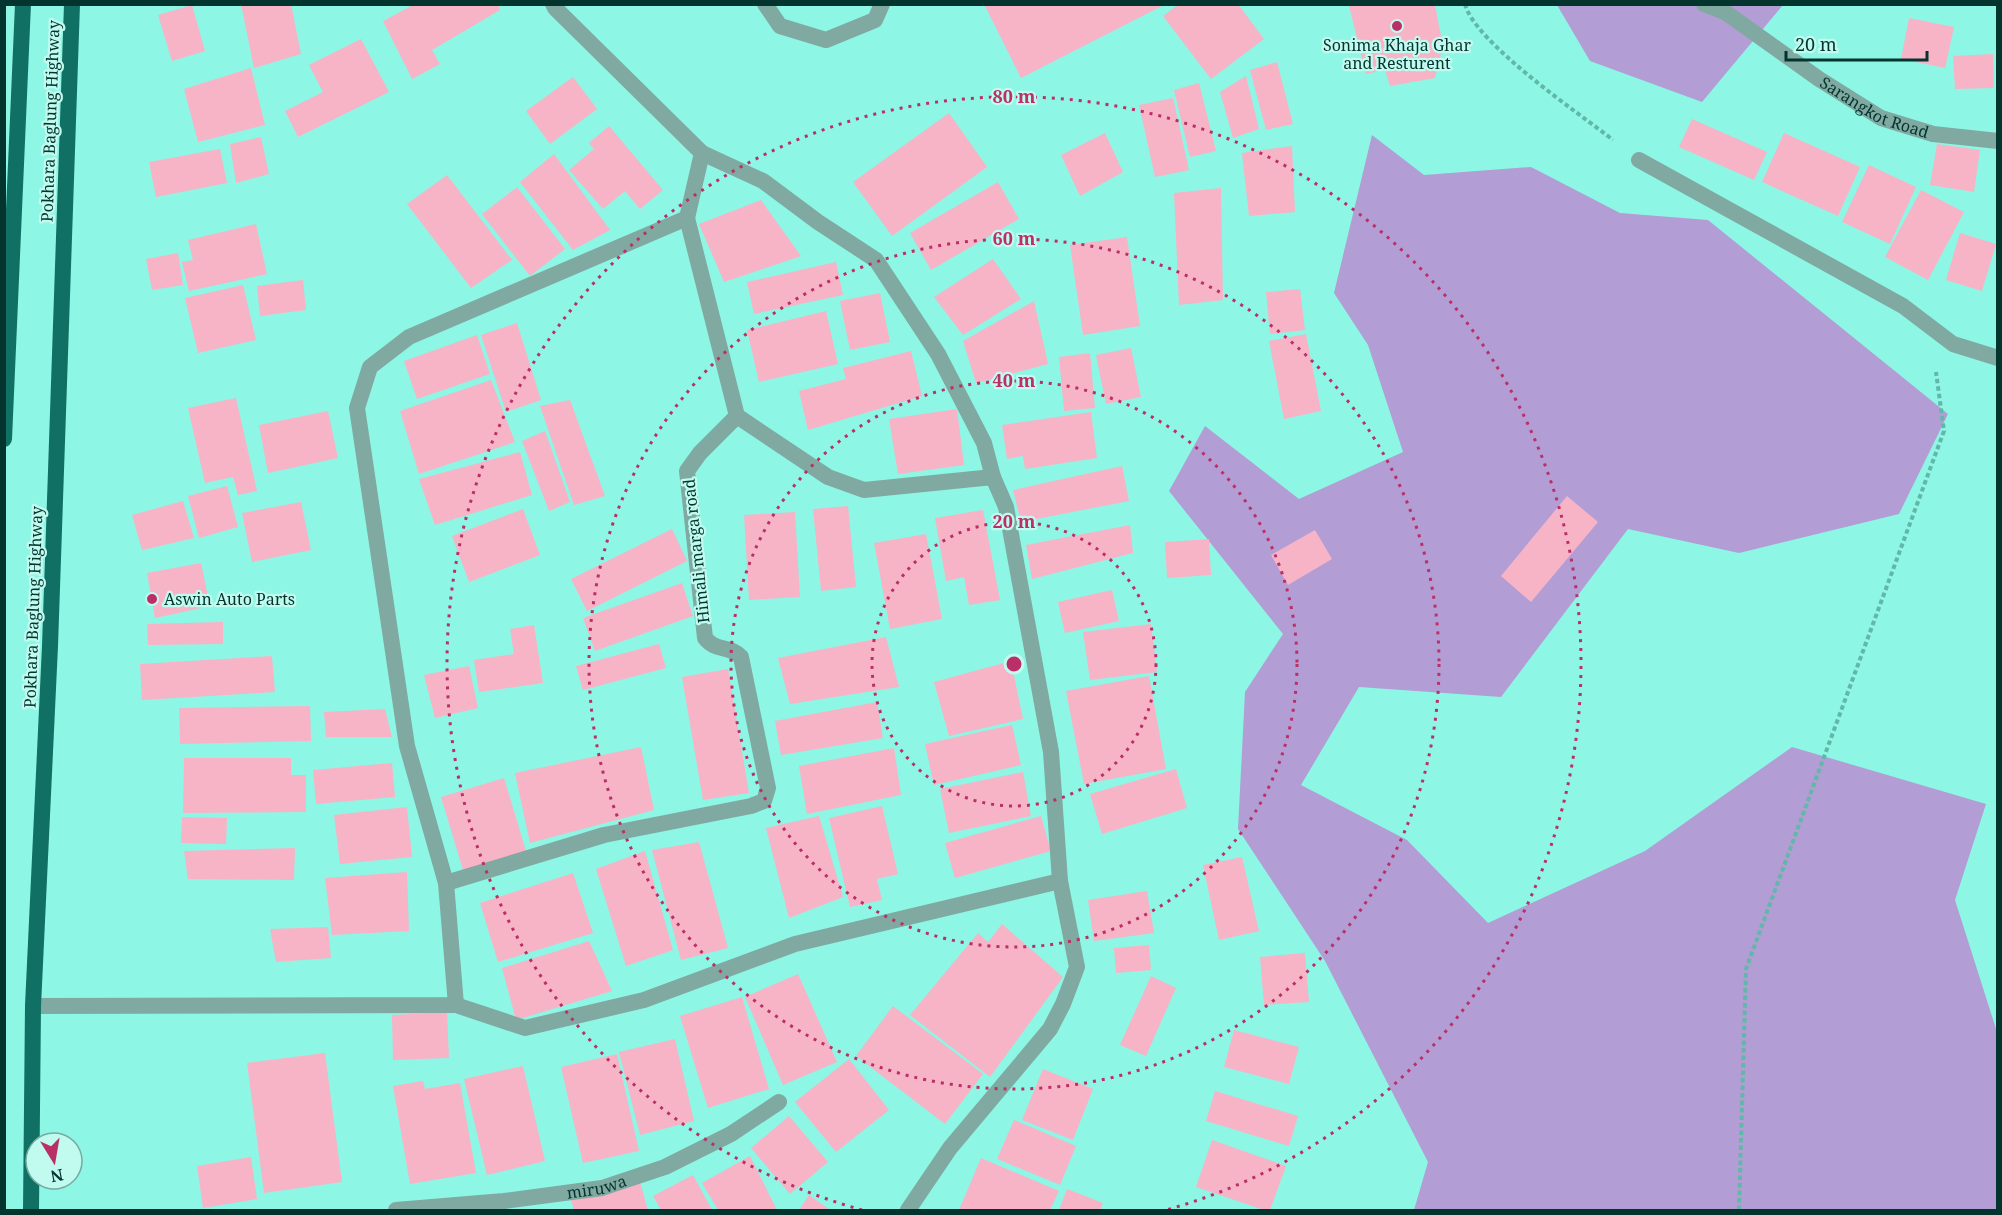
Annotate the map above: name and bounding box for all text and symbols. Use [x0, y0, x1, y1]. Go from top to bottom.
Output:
street label: Pokhara Baglung Highway [35, 19, 65, 222]
marker: Sonima Khaja Ghar and Resturent [1390, 19, 1404, 33]
scale bar [1786, 24, 1927, 62]
text: 20 m [1795, 32, 1837, 56]
place label: Sonima Khaja Ghar and Resturent [1323, 34, 1472, 74]
street label: Sarangkot Road [1816, 71, 1932, 143]
text: 80 m [993, 84, 1036, 108]
text: 60 m [993, 226, 1036, 250]
text: 40 m [993, 368, 1036, 392]
street label: Himali marga road [677, 477, 715, 624]
street label: Pokhara Baglung Highway [18, 505, 48, 708]
text: 20 m [993, 509, 1036, 533]
place label: Aswin Auto Parts [164, 588, 295, 610]
marker: Aswin Auto Parts [145, 592, 159, 606]
centre of rings [1004, 654, 1024, 674]
north arrow [24, 1131, 84, 1191]
text: N [48, 1164, 65, 1188]
street label: miruwa [565, 1170, 629, 1204]

